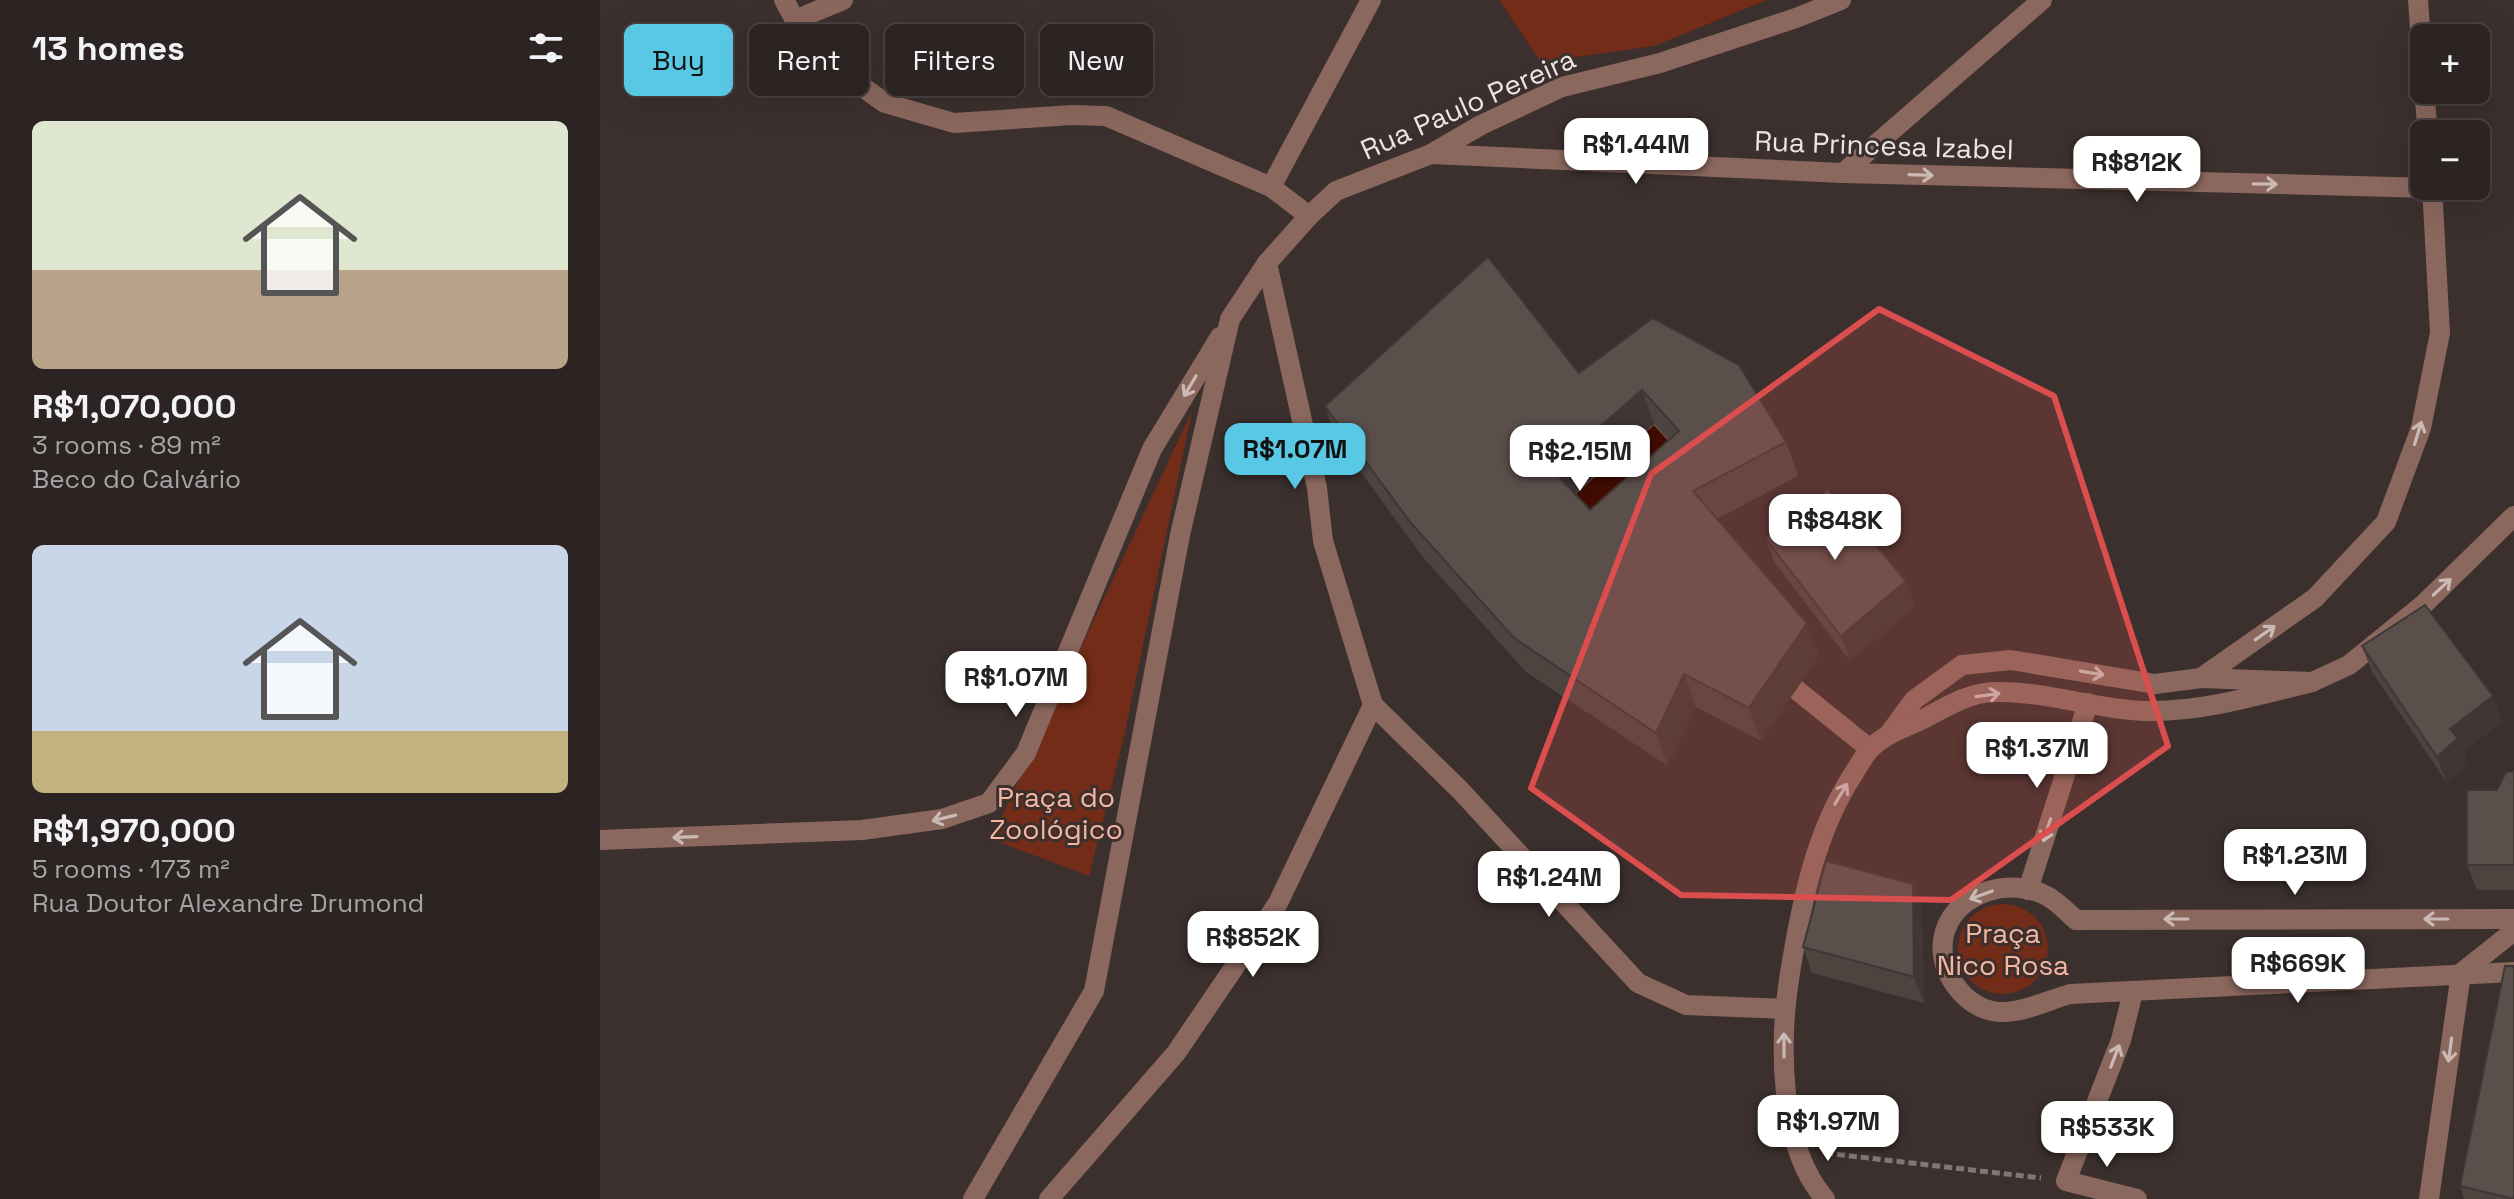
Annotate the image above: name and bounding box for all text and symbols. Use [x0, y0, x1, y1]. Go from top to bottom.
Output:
chip: Buy [624, 24, 733, 96]
chip: Rent [749, 24, 869, 96]
chip: Filters [885, 24, 1024, 96]
chip: New [1040, 24, 1153, 96]
map controls [2410, 24, 2490, 200]
button: + [2410, 24, 2490, 104]
icon: filters [524, 26, 568, 70]
text: 13 homes [32, 27, 185, 70]
street label: Rua Paulo Pereira [1355, 40, 1581, 168]
pin: R$1.44M [1562, 118, 1710, 186]
button: − [2410, 120, 2490, 200]
street label: Rua Princesa Izabel [1754, 122, 2014, 168]
text: R$1.44M [1582, 127, 1690, 161]
pin: R$812K [2072, 136, 2202, 204]
text: R$812K [2091, 145, 2183, 179]
one-way arrow [1907, 167, 1934, 182]
icon: home [228, 173, 372, 317]
one-way arrow [2251, 177, 2278, 192]
one-way arrow [1181, 374, 1197, 397]
text: R$1,070,000 [32, 385, 236, 428]
one-way arrow [2411, 420, 2426, 446]
pin: R$1.07M [1221, 423, 1369, 491]
pin: R$2.15M [1506, 425, 1654, 493]
text: 3 rooms · 89 m² [32, 428, 221, 462]
text: R$1.07M [1242, 432, 1348, 466]
text: R$2.15M [1528, 434, 1632, 468]
text: Beco do Calvário [32, 462, 241, 496]
pin: R$848K [1770, 494, 1900, 562]
text: R$848K [1787, 503, 1883, 537]
one-way arrow [2431, 578, 2451, 597]
icon: home [228, 597, 372, 741]
one-way arrow [2254, 625, 2276, 641]
pin: R$1.07M [942, 651, 1090, 719]
text: R$1.07M [963, 660, 1069, 694]
one-way arrow [2078, 667, 2104, 682]
one-way arrow [1974, 687, 2000, 702]
pin: R$1.37M [1963, 722, 2111, 790]
text: R$1.37M [1985, 731, 2089, 765]
park label: Praça do Zoológico [989, 779, 1123, 847]
one-way arrow [1834, 783, 1850, 806]
text: R$1,970,000 [32, 809, 236, 852]
one-way arrow [931, 811, 957, 826]
one-way arrow [2039, 817, 2054, 843]
pin: R$1.23M [2221, 829, 2369, 897]
one-way arrow [672, 830, 699, 845]
text: R$1.23M [2242, 838, 2348, 872]
pin: R$1.24M [1475, 851, 1623, 919]
text: 5 rooms · 173 m² [32, 852, 230, 886]
text: R$1.24M [1496, 860, 1602, 894]
text: Rua Doutor Alexandre Drumond [32, 886, 424, 920]
one-way arrow [1969, 889, 1994, 903]
pin: R$852K [1188, 911, 1318, 979]
one-way arrow [2163, 911, 2190, 927]
one-way arrow [2423, 911, 2450, 927]
park label: Praça Nico Rosa [1937, 915, 2069, 983]
text: R$852K [1206, 920, 1300, 954]
pin: R$669K [2233, 937, 2363, 1005]
text: R$669K [2250, 946, 2346, 980]
one-way arrow [1776, 1032, 1792, 1059]
one-way arrow [2442, 1037, 2457, 1062]
one-way arrow [2109, 1044, 2123, 1069]
pin: R$1.97M [1754, 1095, 1902, 1163]
pin: R$533K [2042, 1101, 2172, 1169]
text: R$1.97M [1776, 1104, 1880, 1138]
text: R$533K [2059, 1110, 2155, 1144]

